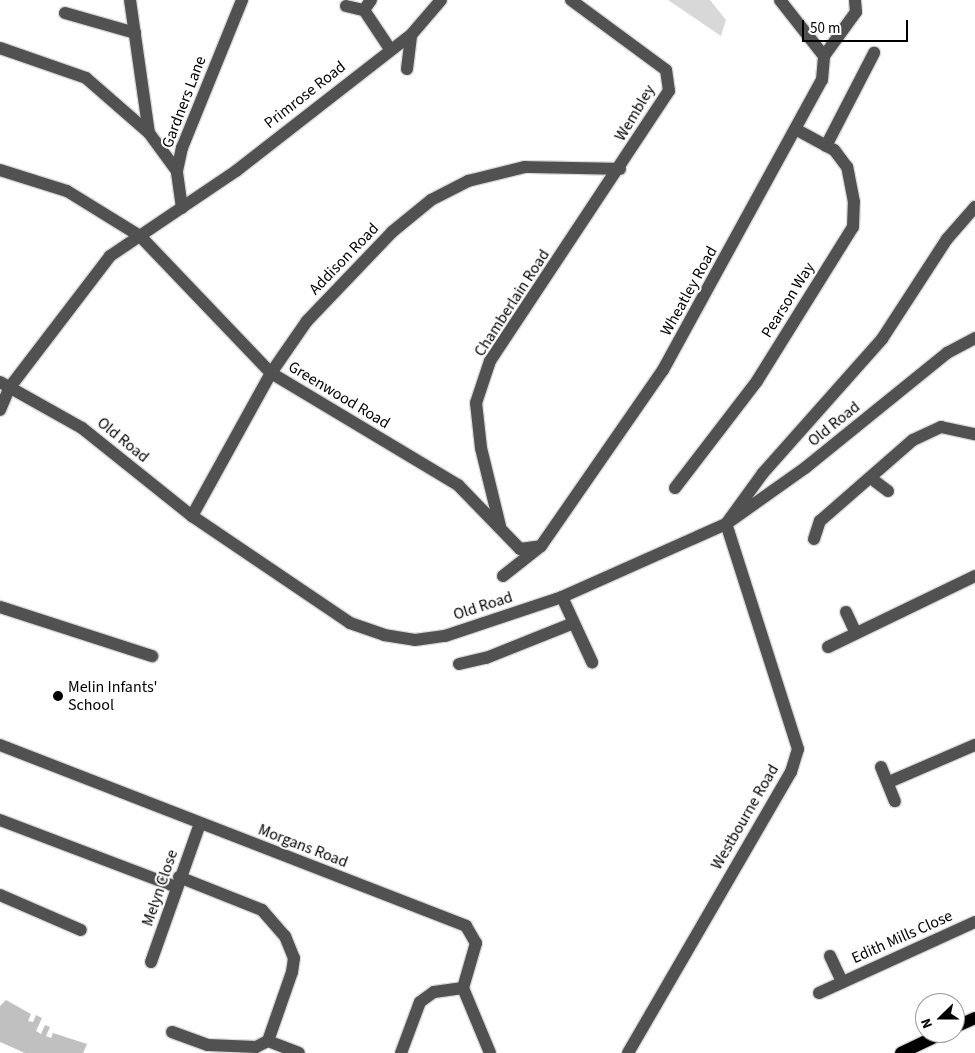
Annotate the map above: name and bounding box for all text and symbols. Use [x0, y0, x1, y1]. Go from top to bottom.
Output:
scale bar [805, 10, 911, 42]
text: 50 m [810, 18, 840, 39]
street label: Gardners Lane [158, 53, 210, 151]
street label: Primrose Road [260, 57, 350, 133]
street label: Wembley [611, 81, 659, 145]
street label: Addison Road [305, 219, 383, 299]
street label: Wheatley Road [657, 243, 721, 339]
street label: Chamberlain Road [470, 246, 554, 360]
street label: Pearson Way [757, 259, 819, 341]
street label: Greenwood Road [285, 357, 393, 433]
street label: Old Road [804, 397, 864, 451]
street label: Old Road [93, 413, 153, 467]
street label: Old Road [451, 587, 515, 625]
place label: Melin Infants' School [68, 677, 158, 715]
marker: Melin Infants' School [52, 690, 64, 702]
street label: Westbourne Road [707, 761, 783, 873]
street label: Morgans Road [255, 820, 351, 872]
street label: Melyn Close [138, 847, 182, 929]
street label: Edith Mills Close [849, 906, 955, 968]
north arrow [915, 993, 965, 1043]
text: N [916, 1015, 938, 1031]

